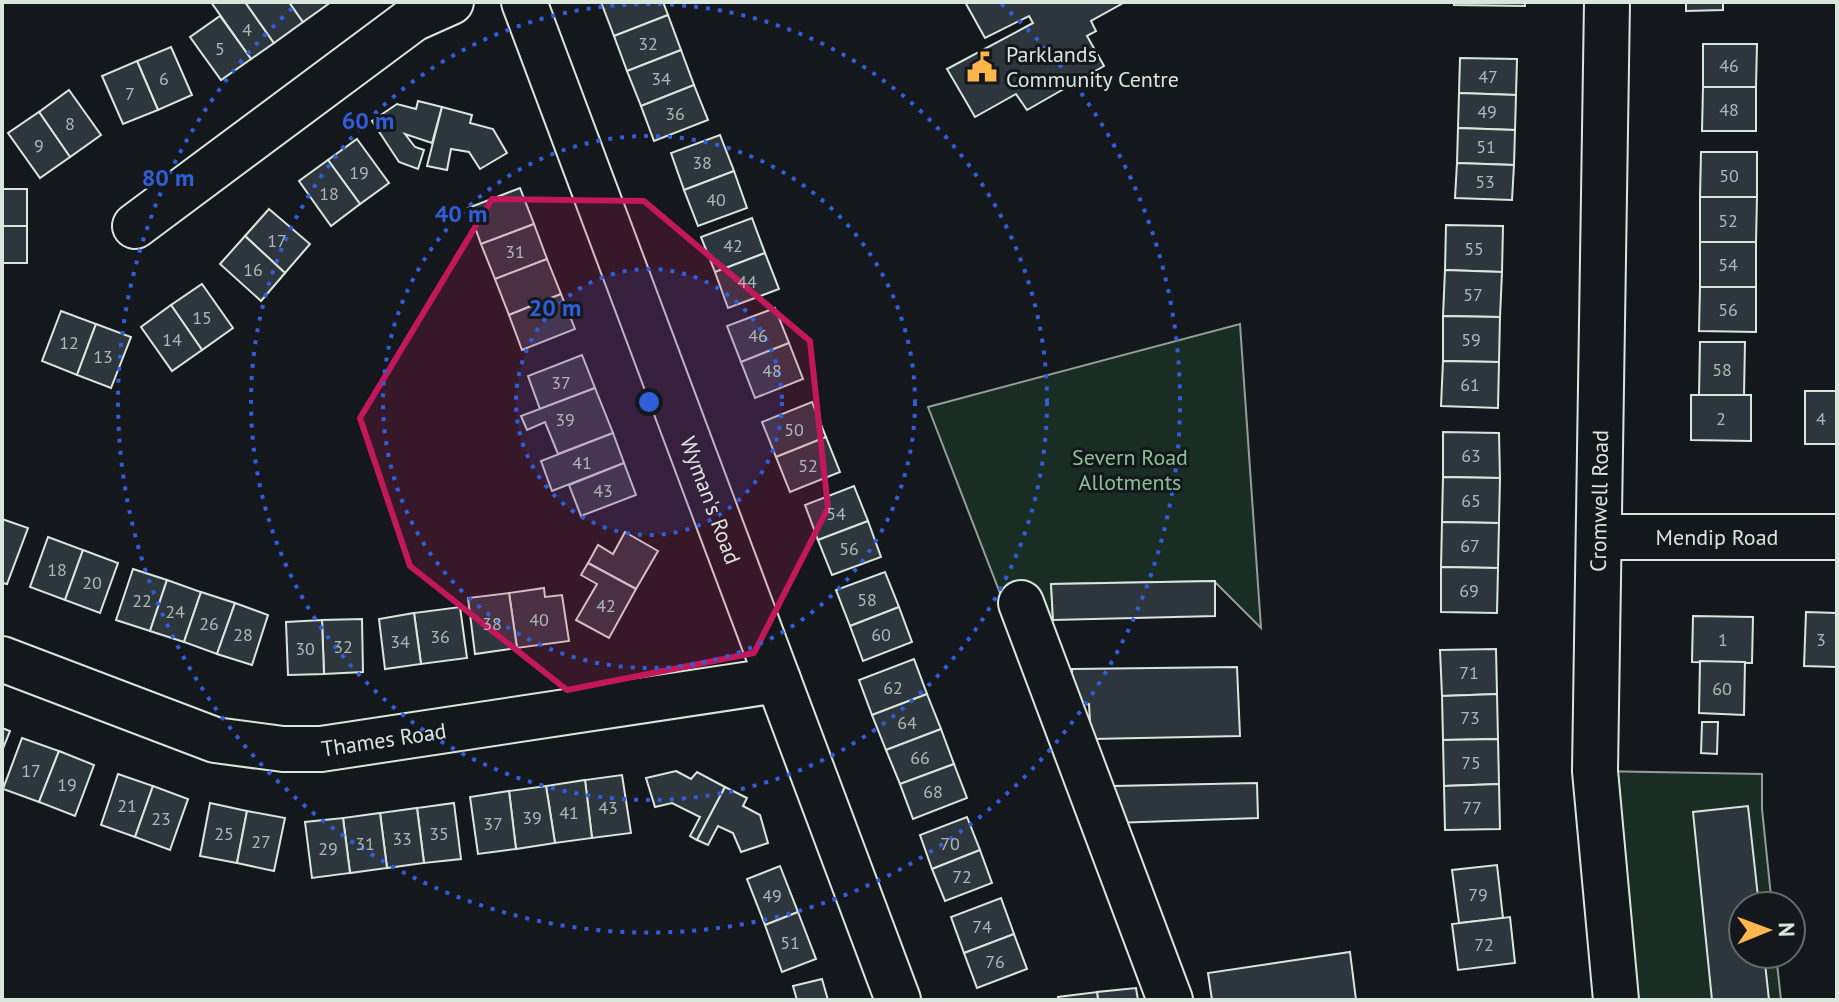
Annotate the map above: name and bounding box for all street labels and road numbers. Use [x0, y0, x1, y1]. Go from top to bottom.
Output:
street label: Cromwell Road [1584, 430, 1614, 572]
street label: Wyman's Road [674, 432, 747, 568]
street label: Mendip Road [1656, 523, 1778, 551]
street label: Thames Road [319, 716, 448, 763]

